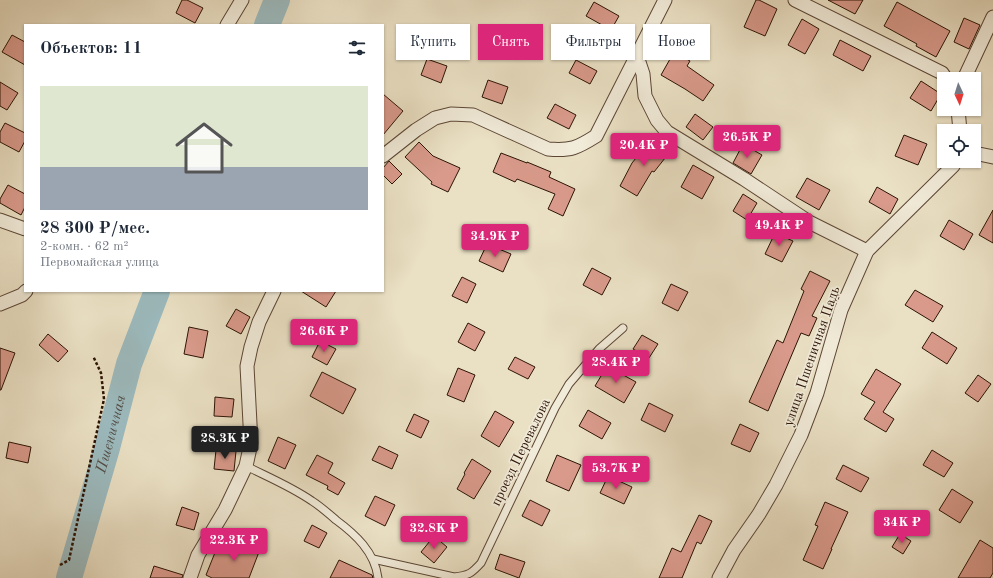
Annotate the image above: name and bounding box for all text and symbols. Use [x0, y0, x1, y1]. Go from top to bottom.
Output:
chip: Купить [396, 24, 470, 60]
chip: Снять [478, 24, 543, 60]
chip: Фильтры [551, 24, 635, 60]
chip: Новое [643, 24, 710, 60]
icon: filters [346, 37, 368, 59]
text: Объектов: 11 [40, 40, 142, 57]
north arrow [937, 72, 981, 116]
map controls [937, 72, 981, 168]
icon: home [168, 112, 240, 184]
button: locate [937, 124, 981, 168]
pin: 26.5K ₽ [710, 125, 784, 159]
text: 26.5K ₽ [722, 131, 772, 144]
pin: 20.4K ₽ [607, 133, 681, 167]
text: 20.4K ₽ [619, 139, 669, 152]
pin: 49.4K ₽ [742, 213, 816, 247]
text: 49.4K ₽ [754, 219, 804, 232]
text: 28 300 ₽/мес. [40, 220, 150, 237]
pin: 34.9K ₽ [458, 224, 532, 258]
text: 34.9K ₽ [470, 230, 520, 243]
text: 2-комн. · 62 m² [40, 240, 128, 253]
text: Первомайская улица [40, 256, 159, 269]
street label: улица Пшеничная Падь [781, 284, 843, 428]
pin: 26.6K ₽ [287, 319, 361, 353]
text: 26.6K ₽ [299, 325, 349, 338]
pin: 28.4K ₽ [579, 350, 653, 384]
text: 28.4K ₽ [591, 356, 641, 369]
water label: Пшеничная [94, 394, 130, 476]
street label: проезд Перевалова [489, 396, 553, 508]
pin: 28.3K ₽ [188, 426, 262, 460]
text: 28.3K ₽ [200, 432, 250, 445]
pin: 53.7K ₽ [579, 456, 653, 490]
text: 53.7K ₽ [591, 462, 641, 475]
pin: 34K ₽ [874, 510, 930, 544]
pin: 32.8K ₽ [397, 516, 471, 550]
text: 34K ₽ [883, 516, 921, 529]
text: 32.8K ₽ [409, 522, 459, 535]
pin: 22.3K ₽ [197, 528, 271, 562]
text: 22.3K ₽ [209, 534, 259, 547]

